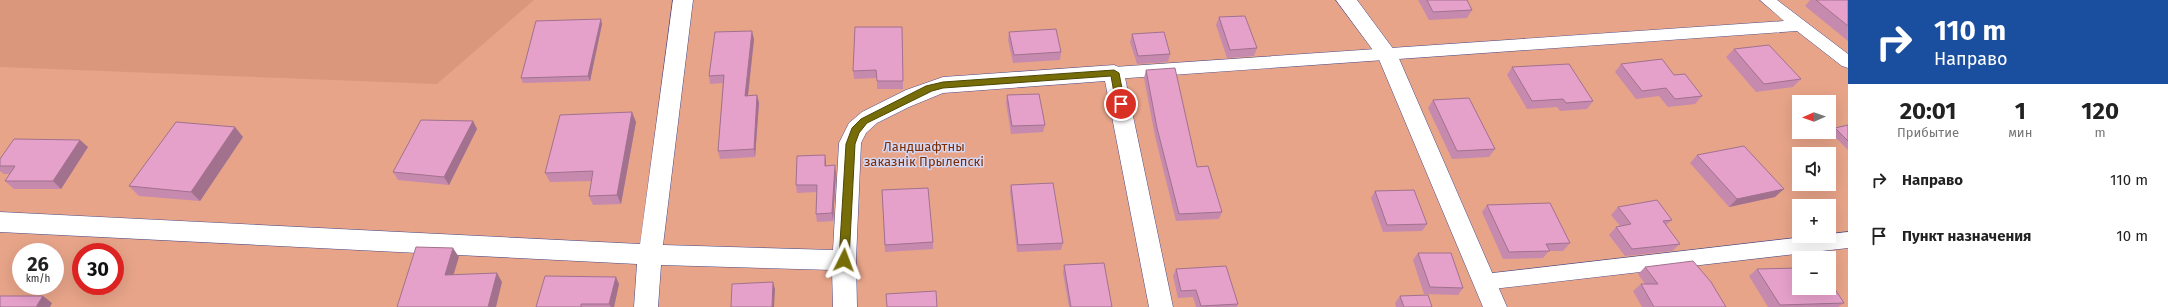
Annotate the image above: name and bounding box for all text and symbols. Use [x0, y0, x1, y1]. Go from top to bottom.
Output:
text: 110 m [1934, 14, 2006, 47]
icon: right [1868, 16, 1920, 68]
text: Направо [1934, 48, 2008, 70]
pin [1104, 87, 1138, 121]
icon: arrive [1110, 93, 1132, 115]
north arrow [1792, 95, 1836, 139]
map controls [1792, 95, 1836, 295]
text: 20:01 [1900, 97, 1956, 125]
text: 1 [2015, 97, 2026, 125]
text: 120 [2081, 97, 2119, 125]
text: Прибытие [1897, 125, 1959, 140]
text: мин [2008, 125, 2032, 140]
text: m [2095, 125, 2106, 140]
park label: Ландшафтны заказнік Прылепскі [864, 139, 984, 169]
button: sound [1792, 147, 1836, 191]
icon: right [1868, 169, 1890, 191]
text: Направо [1902, 171, 1963, 189]
text: 110 m [2110, 171, 2148, 189]
button: + [1792, 199, 1836, 243]
icon: arrive [1868, 225, 1890, 247]
text: Пункт назначения [1902, 227, 2031, 245]
text: 10 m [2116, 227, 2148, 245]
position arrow [823, 239, 865, 281]
speed limit sign: 30 [72, 243, 124, 295]
button: − [1792, 251, 1836, 295]
text: 26 [27, 252, 49, 276]
text: km/h [26, 273, 50, 285]

